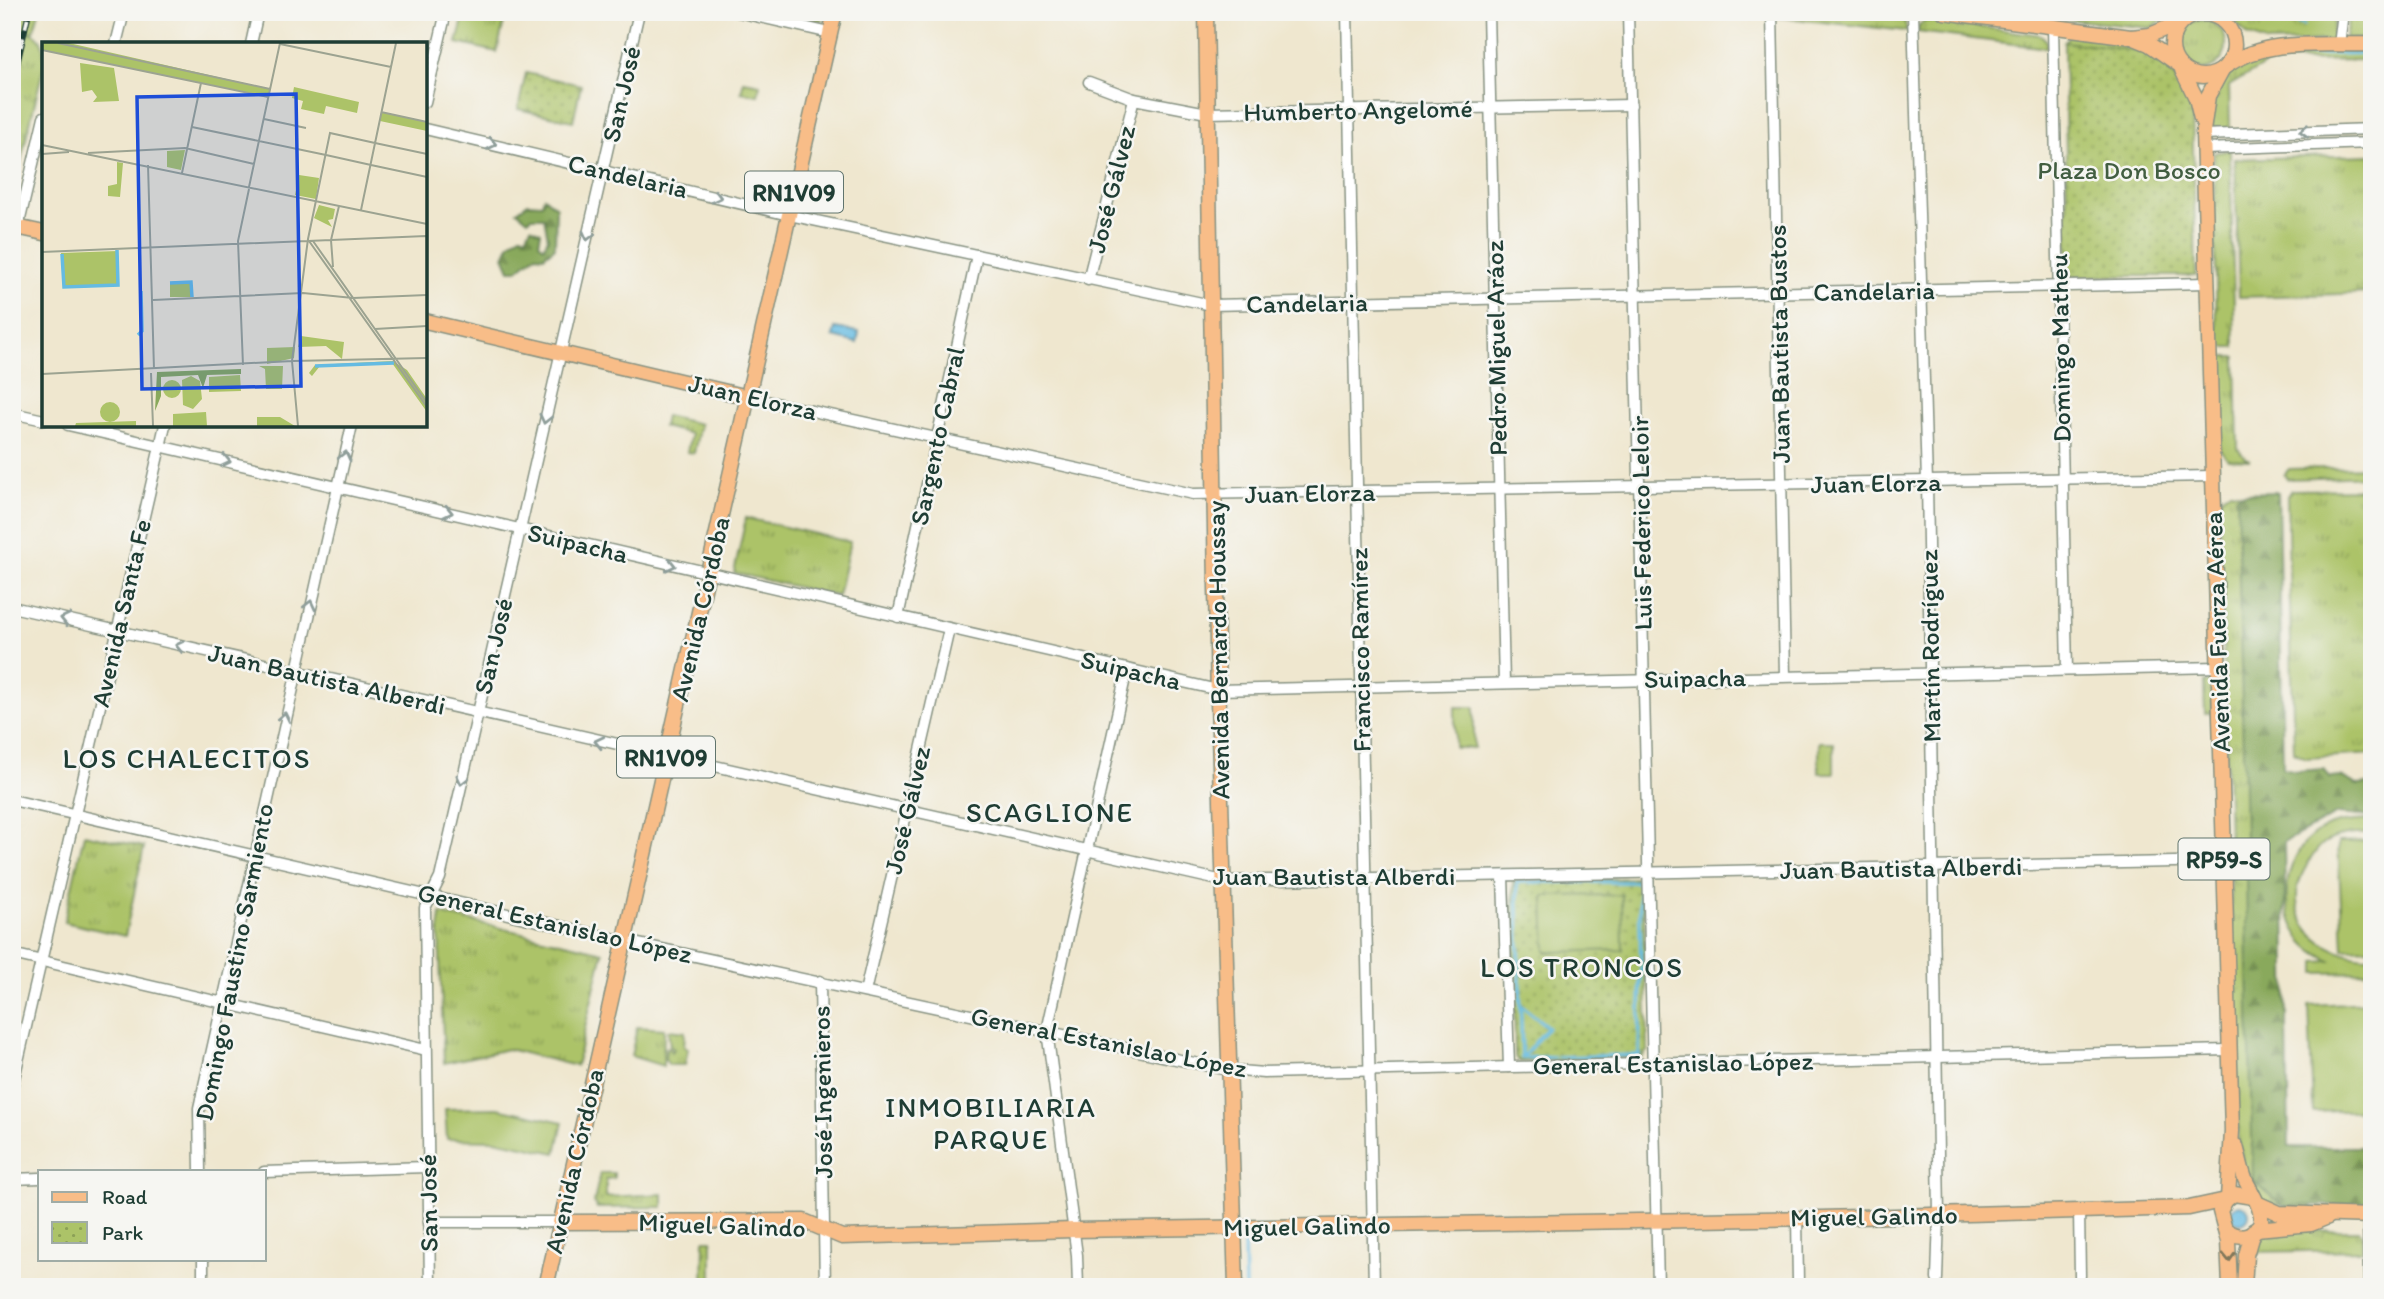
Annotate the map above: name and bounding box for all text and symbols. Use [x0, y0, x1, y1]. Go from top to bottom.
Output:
inset map [42, 42, 427, 427]
street label: San José [594, 43, 648, 145]
street label: Humberto Angelomé [1243, 92, 1473, 128]
street label: José Gálvez [1080, 122, 1142, 256]
one-way arrow [2298, 124, 2309, 139]
one-way arrow [486, 136, 498, 150]
street label: Candelaria [565, 147, 691, 205]
park label: Plaza Don Bosco [2037, 154, 2221, 186]
road number: RN1V09 [745, 172, 843, 212]
one-way arrow [711, 189, 723, 203]
street label: Juan Bautista Bustos [1761, 224, 1797, 464]
one-way arrow [581, 230, 596, 242]
street label: Pedro Miguel Aráoz [1478, 240, 1514, 456]
street label: Domingo Matheu [2042, 253, 2078, 443]
street label: Candelaria [1813, 274, 1935, 308]
street label: Candelaria [1246, 286, 1368, 320]
street label: Sargento Cabral [902, 344, 972, 528]
street label: Juan Elorza [686, 367, 821, 427]
one-way arrow [539, 412, 553, 424]
street label: Luis Federico Leloir [1623, 415, 1659, 631]
one-way arrow [336, 450, 351, 462]
one-way arrow [220, 452, 232, 467]
street label: Juan Elorza [1810, 466, 1942, 500]
street label: Juan Elorza [1244, 476, 1376, 510]
street label: Avenida Bernardo Houssay [1199, 500, 1237, 800]
one-way arrow [442, 504, 454, 519]
street label: Avenida Fuerza Aérea [2197, 511, 2237, 753]
street label: Avenida Córdoba [663, 513, 737, 705]
street label: Avenida Santa Fe [84, 516, 158, 710]
street label: Suipacha [525, 516, 632, 570]
street label: Francisco Ramírez [1342, 547, 1378, 752]
street label: Martín Rodríguez [1912, 549, 1948, 743]
one-way arrow [665, 557, 677, 571]
street label: San José [466, 595, 520, 697]
one-way arrow [302, 599, 316, 611]
one-way arrow [59, 613, 71, 627]
street label: Juan Bautista Alberdi [205, 636, 449, 722]
one-way arrow [174, 639, 186, 654]
street label: Suipacha [1078, 643, 1185, 697]
street label: Suipacha [1644, 661, 1747, 695]
one-way arrow [276, 711, 291, 723]
one-way arrow [593, 736, 605, 750]
road number: RN1V09 [617, 736, 715, 778]
district label: LOS CHALECITOS [63, 741, 311, 775]
street label: José Gálvez [877, 743, 937, 877]
one-way arrow [456, 774, 471, 786]
district label: SCAGLIONE [966, 795, 1134, 829]
street label: Domingo Faustino Sarmiento [188, 801, 280, 1123]
road number: RP59-S [2178, 838, 2270, 880]
street label: Juan Bautista Alberdi [1779, 850, 2023, 886]
street label: Juan Bautista Alberdi [1213, 860, 1455, 892]
street label: General Estanislao López [415, 876, 695, 970]
district label: LOS TRONCOS [1480, 950, 1684, 984]
street label: General Estanislao López [968, 1000, 1250, 1084]
street label: José Ingenieros [804, 1005, 840, 1179]
street label: General Estanislao López [1532, 1045, 1814, 1081]
street label: Avenida Córdoba [537, 1065, 611, 1257]
district label: INMOBILIARIA PARQUE [885, 1090, 1097, 1156]
street label: San José [411, 1154, 445, 1252]
legend [38, 1170, 266, 1260]
text: Road [102, 1184, 148, 1209]
street label: Miguel Galindo [1790, 1199, 1958, 1233]
street label: Miguel Galindo [638, 1206, 806, 1244]
street label: Miguel Galindo [1223, 1209, 1391, 1243]
text: Park [102, 1220, 144, 1245]
one-way arrow [2221, 1252, 2236, 1263]

